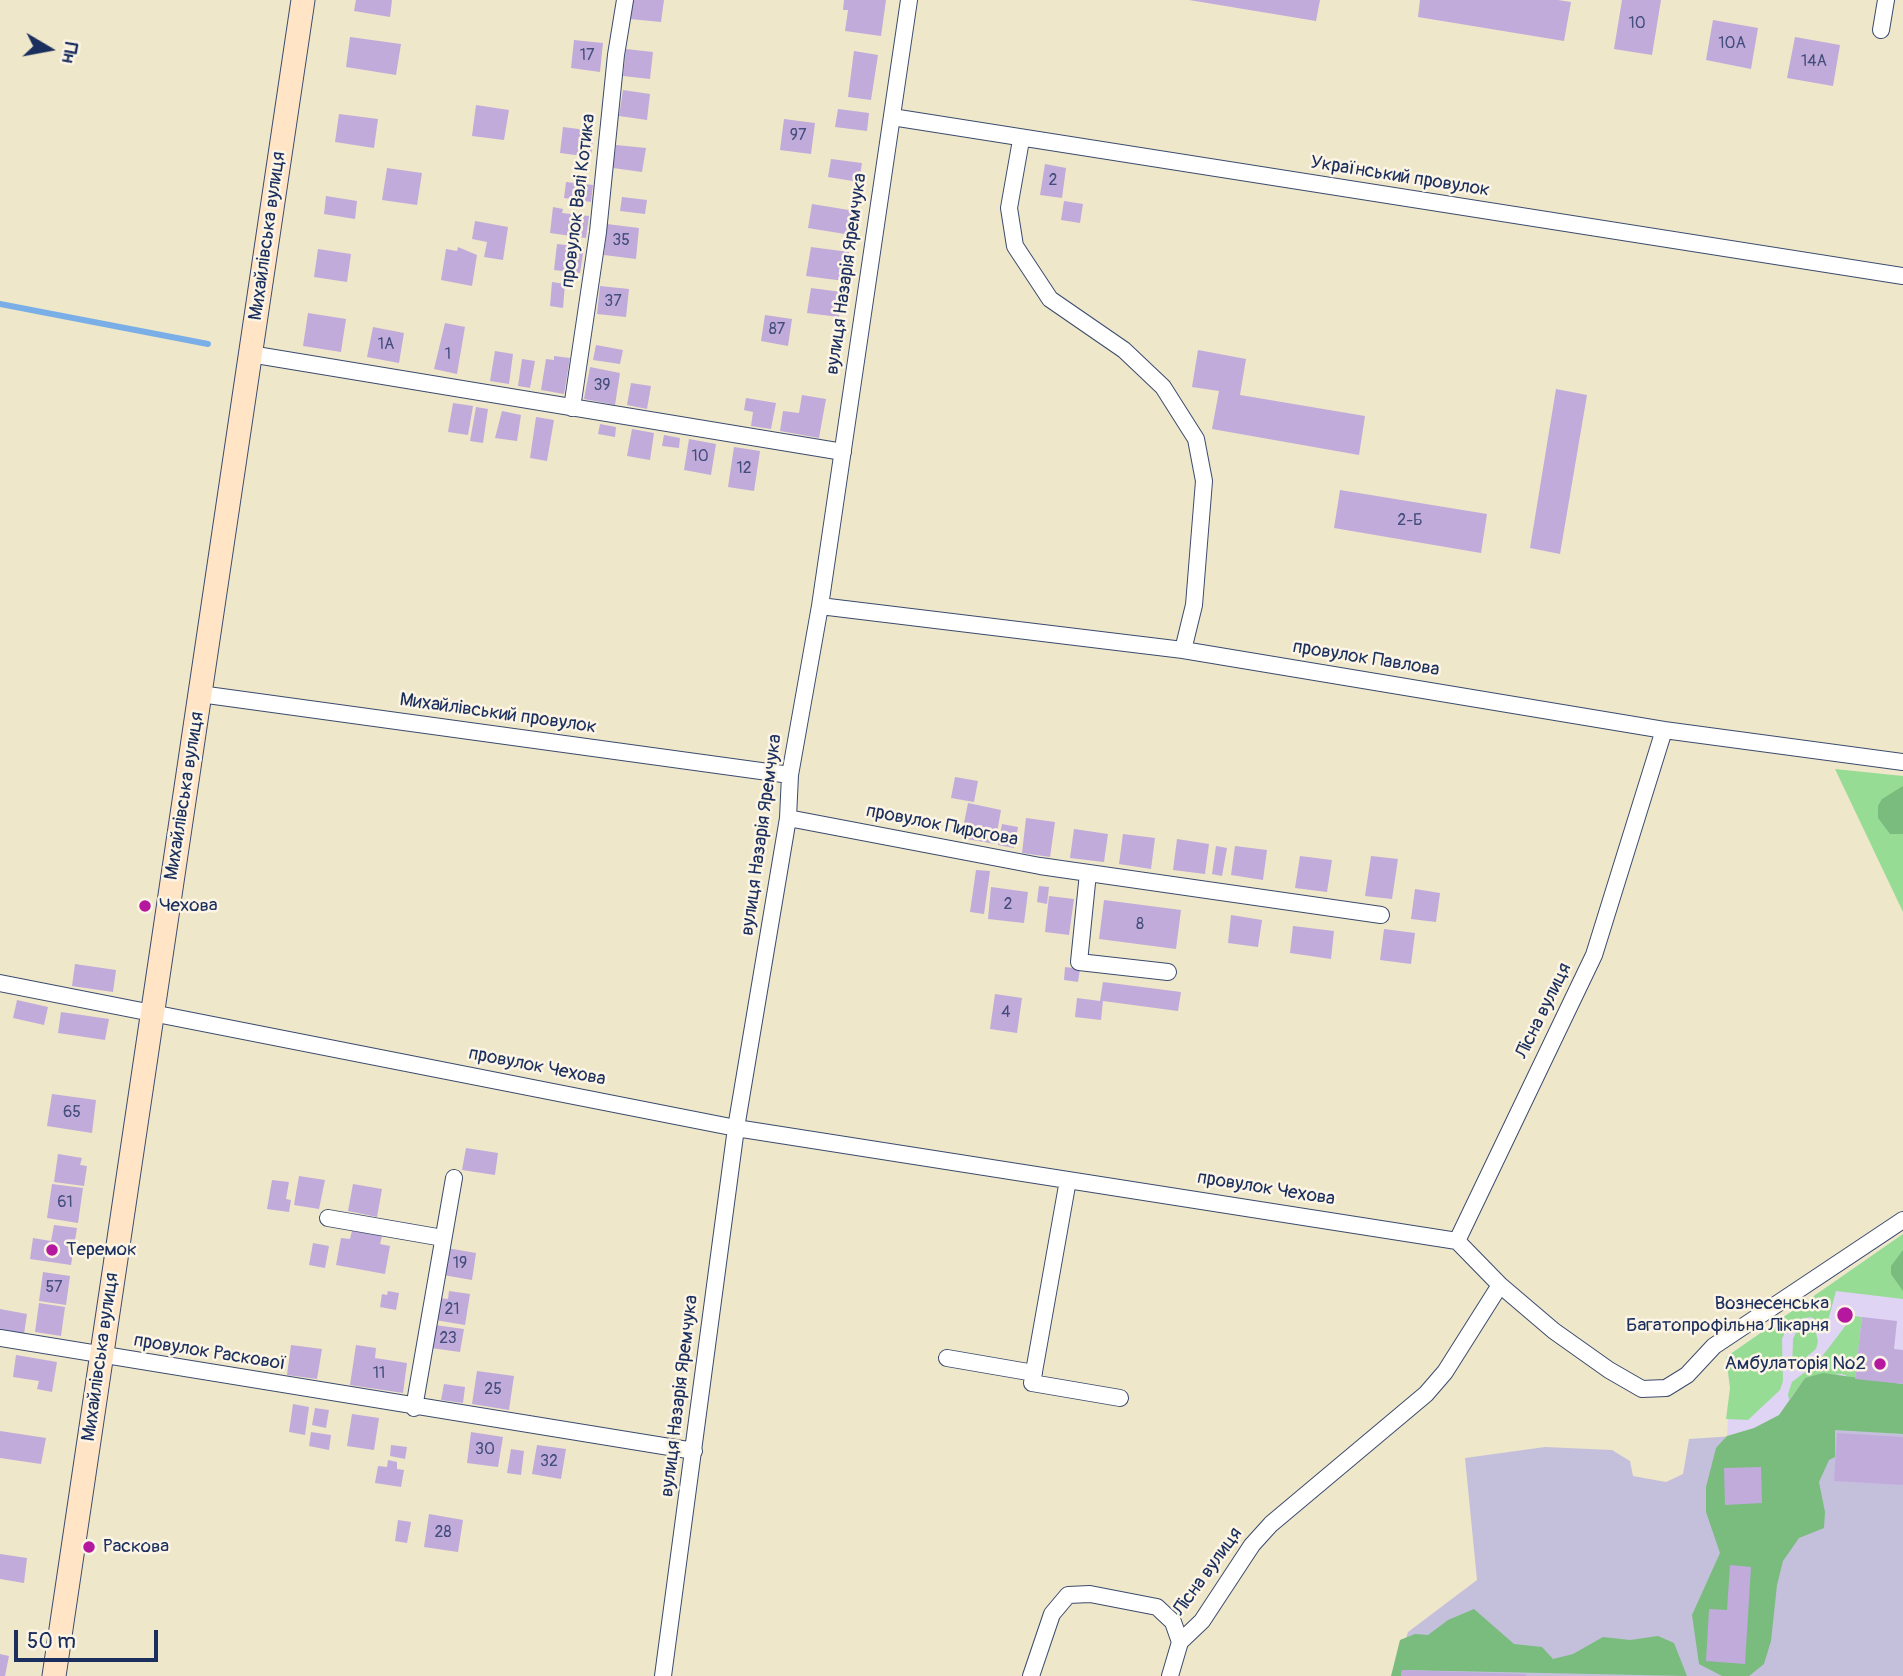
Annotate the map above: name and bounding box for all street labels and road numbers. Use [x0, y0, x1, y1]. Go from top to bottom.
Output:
street label: провулок Валі Котика [557, 113, 601, 289]
street label: Михайлівська вулиця [245, 150, 291, 322]
street label: Український провулок [1309, 152, 1491, 202]
street label: вулиця Назарія Яремчука [822, 172, 872, 376]
street label: провулок Павлова [1291, 636, 1441, 682]
street label: Михайлівський провулок [398, 689, 598, 739]
street label: Михайлівська вулиця [160, 710, 210, 882]
street label: вулиця Назарія Яремчука [737, 733, 787, 937]
street label: провулок Пирогова [864, 800, 1020, 852]
street label: Лісна вулиця [1511, 959, 1577, 1063]
street label: провулок Чехова [467, 1043, 607, 1091]
street label: провулок Чехова [1196, 1167, 1336, 1211]
street label: Михайлівська вулиця [78, 1271, 124, 1443]
street label: вулиця Назарія Яремчука [656, 1294, 704, 1498]
street label: провулок Раскової [132, 1330, 288, 1376]
street label: Лісна вулиця [1168, 1523, 1248, 1621]

